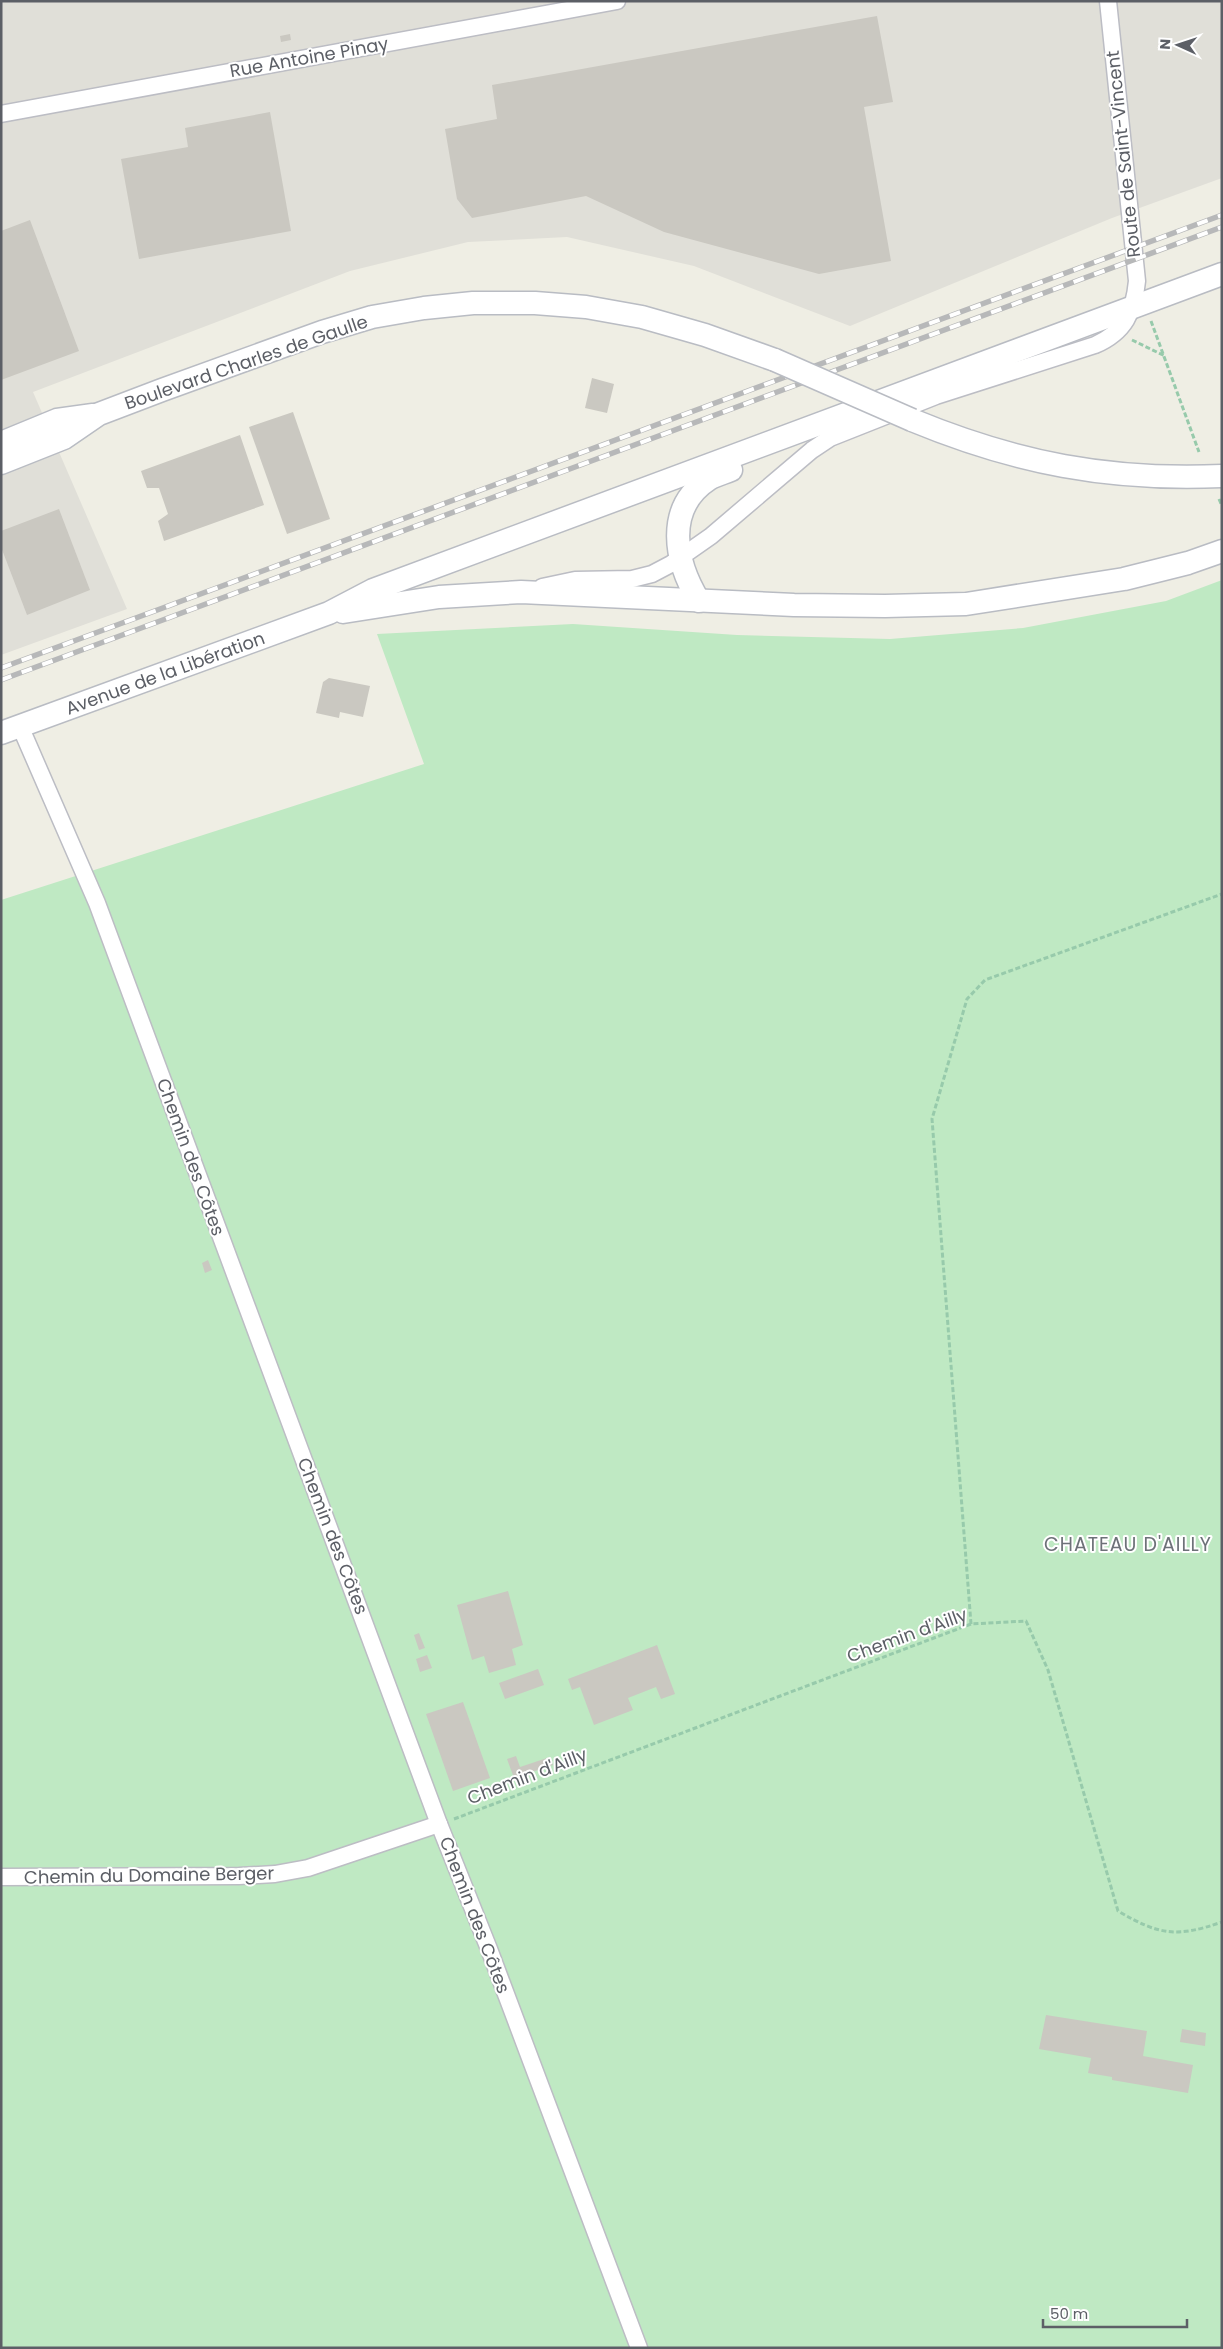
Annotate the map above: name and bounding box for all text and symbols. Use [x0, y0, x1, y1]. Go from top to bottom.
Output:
north arrow [1153, 20, 1203, 70]
street label: Rue Antoine Pinay [228, 31, 390, 83]
text: N [1155, 39, 1175, 50]
street label: Route de Saint-Vincent [1100, 49, 1146, 259]
street label: Boulevard Charles de Gaulle [121, 309, 371, 415]
street label: Avenue de la Libération [62, 625, 268, 721]
street label: Chemin des Côtes [151, 1075, 231, 1239]
street label: Chemin des Côtes [292, 1454, 374, 1618]
district label: CHATEAU D'AILLY [1044, 1531, 1212, 1558]
street label: Chemin d'Ailly [843, 1602, 971, 1668]
street label: Chemin d'Ailly [463, 1742, 591, 1810]
street label: Chemin des Côtes [434, 1833, 516, 1997]
street label: Chemin du Domaine Berger [24, 1860, 275, 1890]
scale bar [1043, 2296, 1187, 2328]
text: 50 m [1050, 2303, 1088, 2324]

